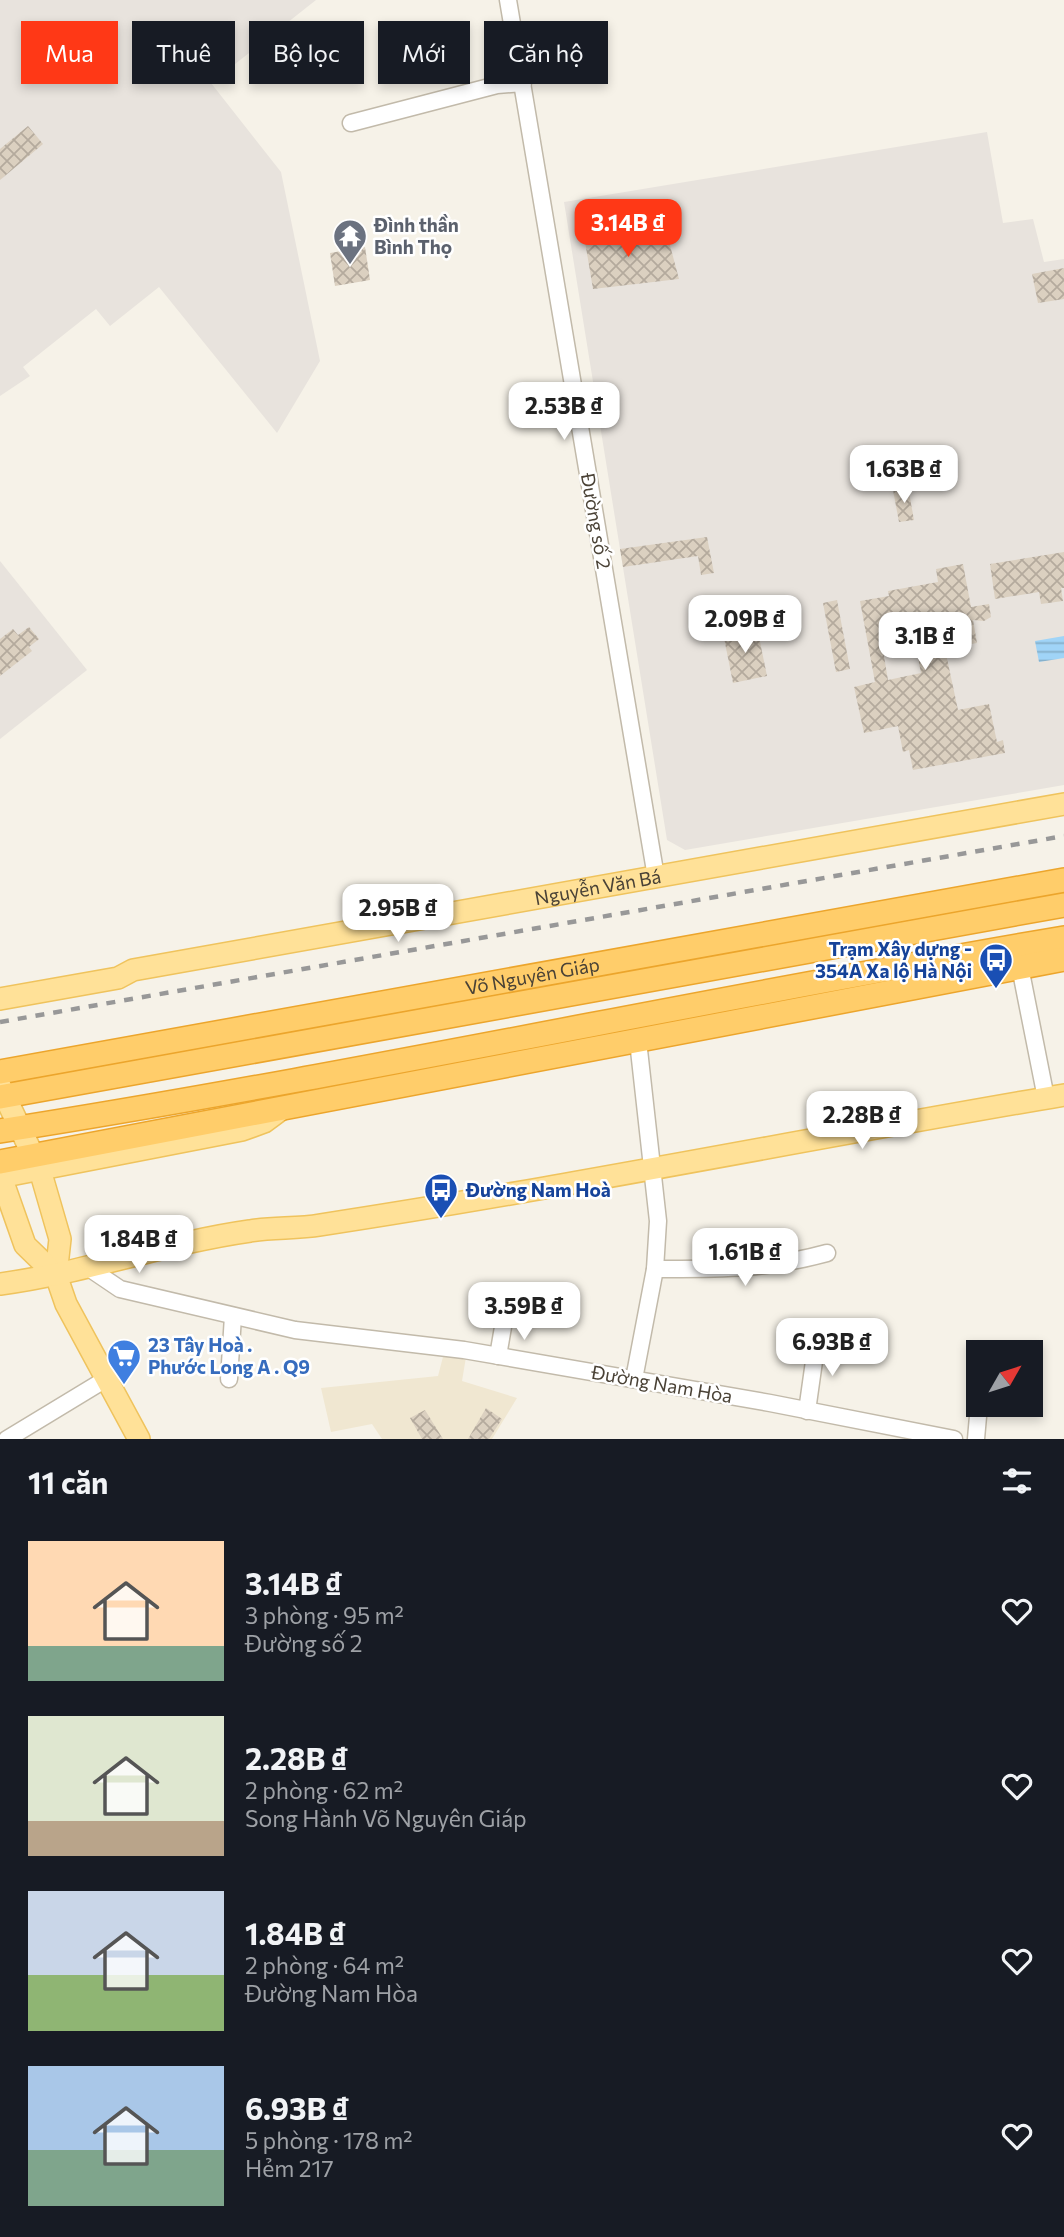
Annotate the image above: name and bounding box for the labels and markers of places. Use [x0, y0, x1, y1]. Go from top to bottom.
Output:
pin: 3.14B ₫ [563, 200, 693, 259]
place label: Đình thần Bình Thọ [373, 213, 459, 259]
temple icon: Đình thần Bình Thọ [331, 217, 369, 266]
pin: 2.53B ₫ [499, 382, 629, 442]
pin: 1.63B ₫ [839, 446, 969, 505]
pin: 2.09B ₫ [680, 596, 810, 655]
pin: 3.1B ₫ [868, 612, 982, 672]
pin: 2.95B ₫ [333, 884, 463, 944]
place label: Trạm Xây dựng - 354A Xa lộ Hà Nội [815, 937, 972, 983]
bus stop icon: Trạm Xây dựng - 354A Xa lộ Hà Nội [977, 941, 1015, 990]
pin: 2.28B ₫ [797, 1092, 927, 1151]
bus stop icon: Đường Nam Hoà [422, 1171, 460, 1220]
place label: Đường Nam Hoà [465, 1178, 611, 1201]
pin: 1.84B ₫ [74, 1216, 204, 1275]
pin: 1.61B ₫ [680, 1228, 810, 1288]
pin: 3.59B ₫ [459, 1282, 589, 1342]
pin: 6.93B ₫ [767, 1318, 897, 1378]
place label: 23 Tây Hoà . Phước Long A . Q9 [148, 1333, 310, 1378]
supermarket icon: 23 Tây Hoà . Phước Long A . Q9 [105, 1337, 143, 1386]

